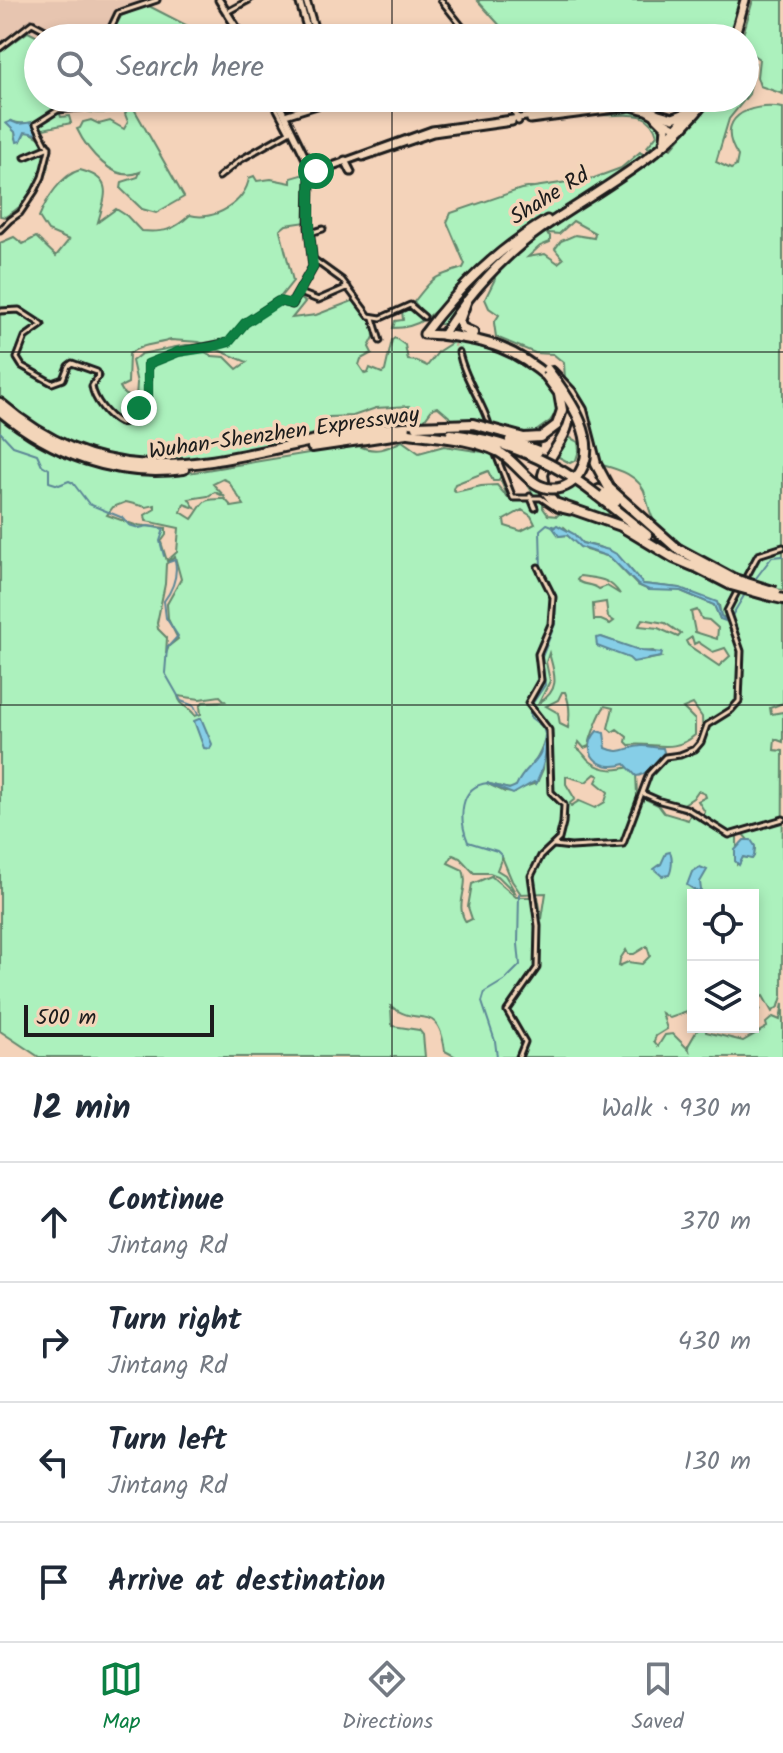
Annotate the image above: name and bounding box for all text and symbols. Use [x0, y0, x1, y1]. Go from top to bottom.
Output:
search box [24, 24, 759, 112]
text: Search here [116, 44, 264, 92]
icon: search [52, 46, 96, 90]
route start [298, 153, 334, 189]
street label: Shahe Rd [503, 158, 598, 235]
route end [121, 390, 157, 426]
street label: Wuhan-Shenzhen Expressway [146, 398, 422, 470]
map controls [687, 889, 759, 1033]
button: locate [687, 889, 759, 961]
button: layers [687, 961, 759, 1033]
scale bar [24, 1001, 214, 1037]
text: 500 m [36, 1001, 96, 1036]
text: 12 min [32, 1082, 131, 1136]
text: Walk · 930 m [601, 1088, 751, 1130]
text: Continue [108, 1177, 224, 1225]
icon: ahead [32, 1200, 76, 1244]
text: 370 m [680, 1201, 751, 1243]
text: Jintang Rd [108, 1225, 227, 1267]
text: Turn right [108, 1297, 241, 1345]
icon: right [32, 1320, 76, 1364]
text: 430 m [678, 1321, 751, 1363]
text: Jintang Rd [108, 1345, 227, 1387]
text: Turn left [108, 1417, 227, 1465]
icon: left [32, 1440, 76, 1484]
text: 130 m [684, 1441, 751, 1483]
text: Jintang Rd [108, 1465, 227, 1507]
text: Arrive at destination [108, 1558, 385, 1606]
icon: arrive [32, 1560, 76, 1604]
tab: Map [99, 1657, 143, 1740]
tab: Directions [342, 1657, 433, 1740]
tab: Saved [632, 1657, 684, 1740]

